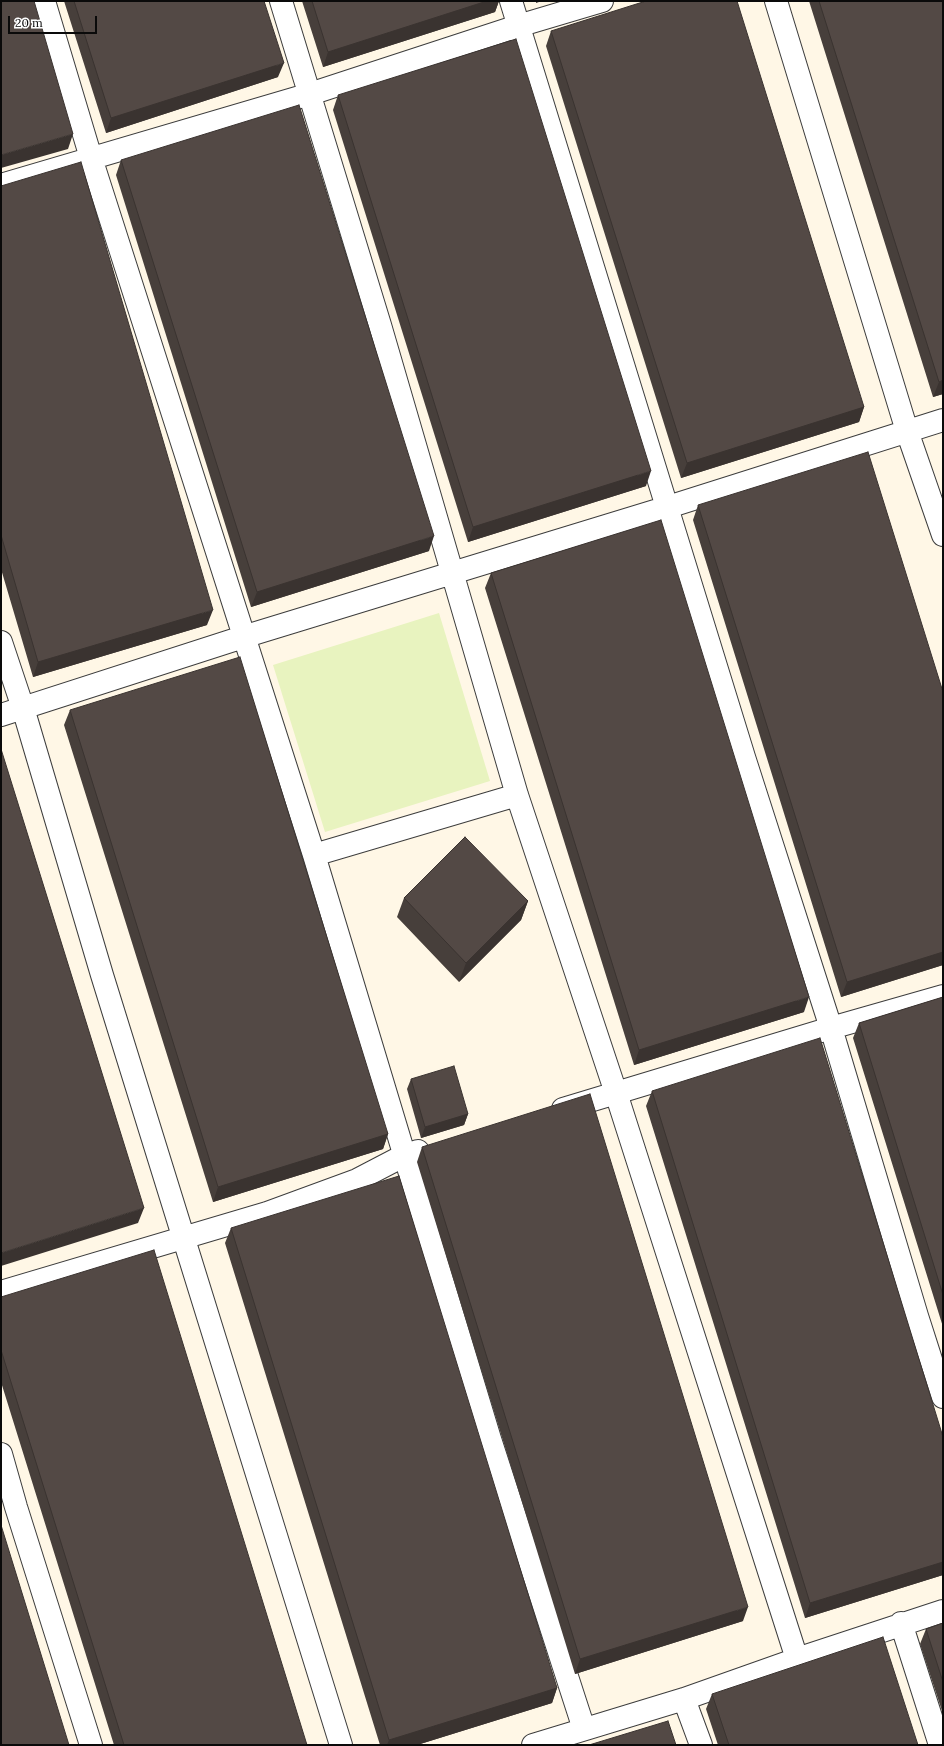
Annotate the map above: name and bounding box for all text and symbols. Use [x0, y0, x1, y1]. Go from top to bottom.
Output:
scale bar [10, 8, 99, 34]
text: 20 m [15, 15, 43, 30]

